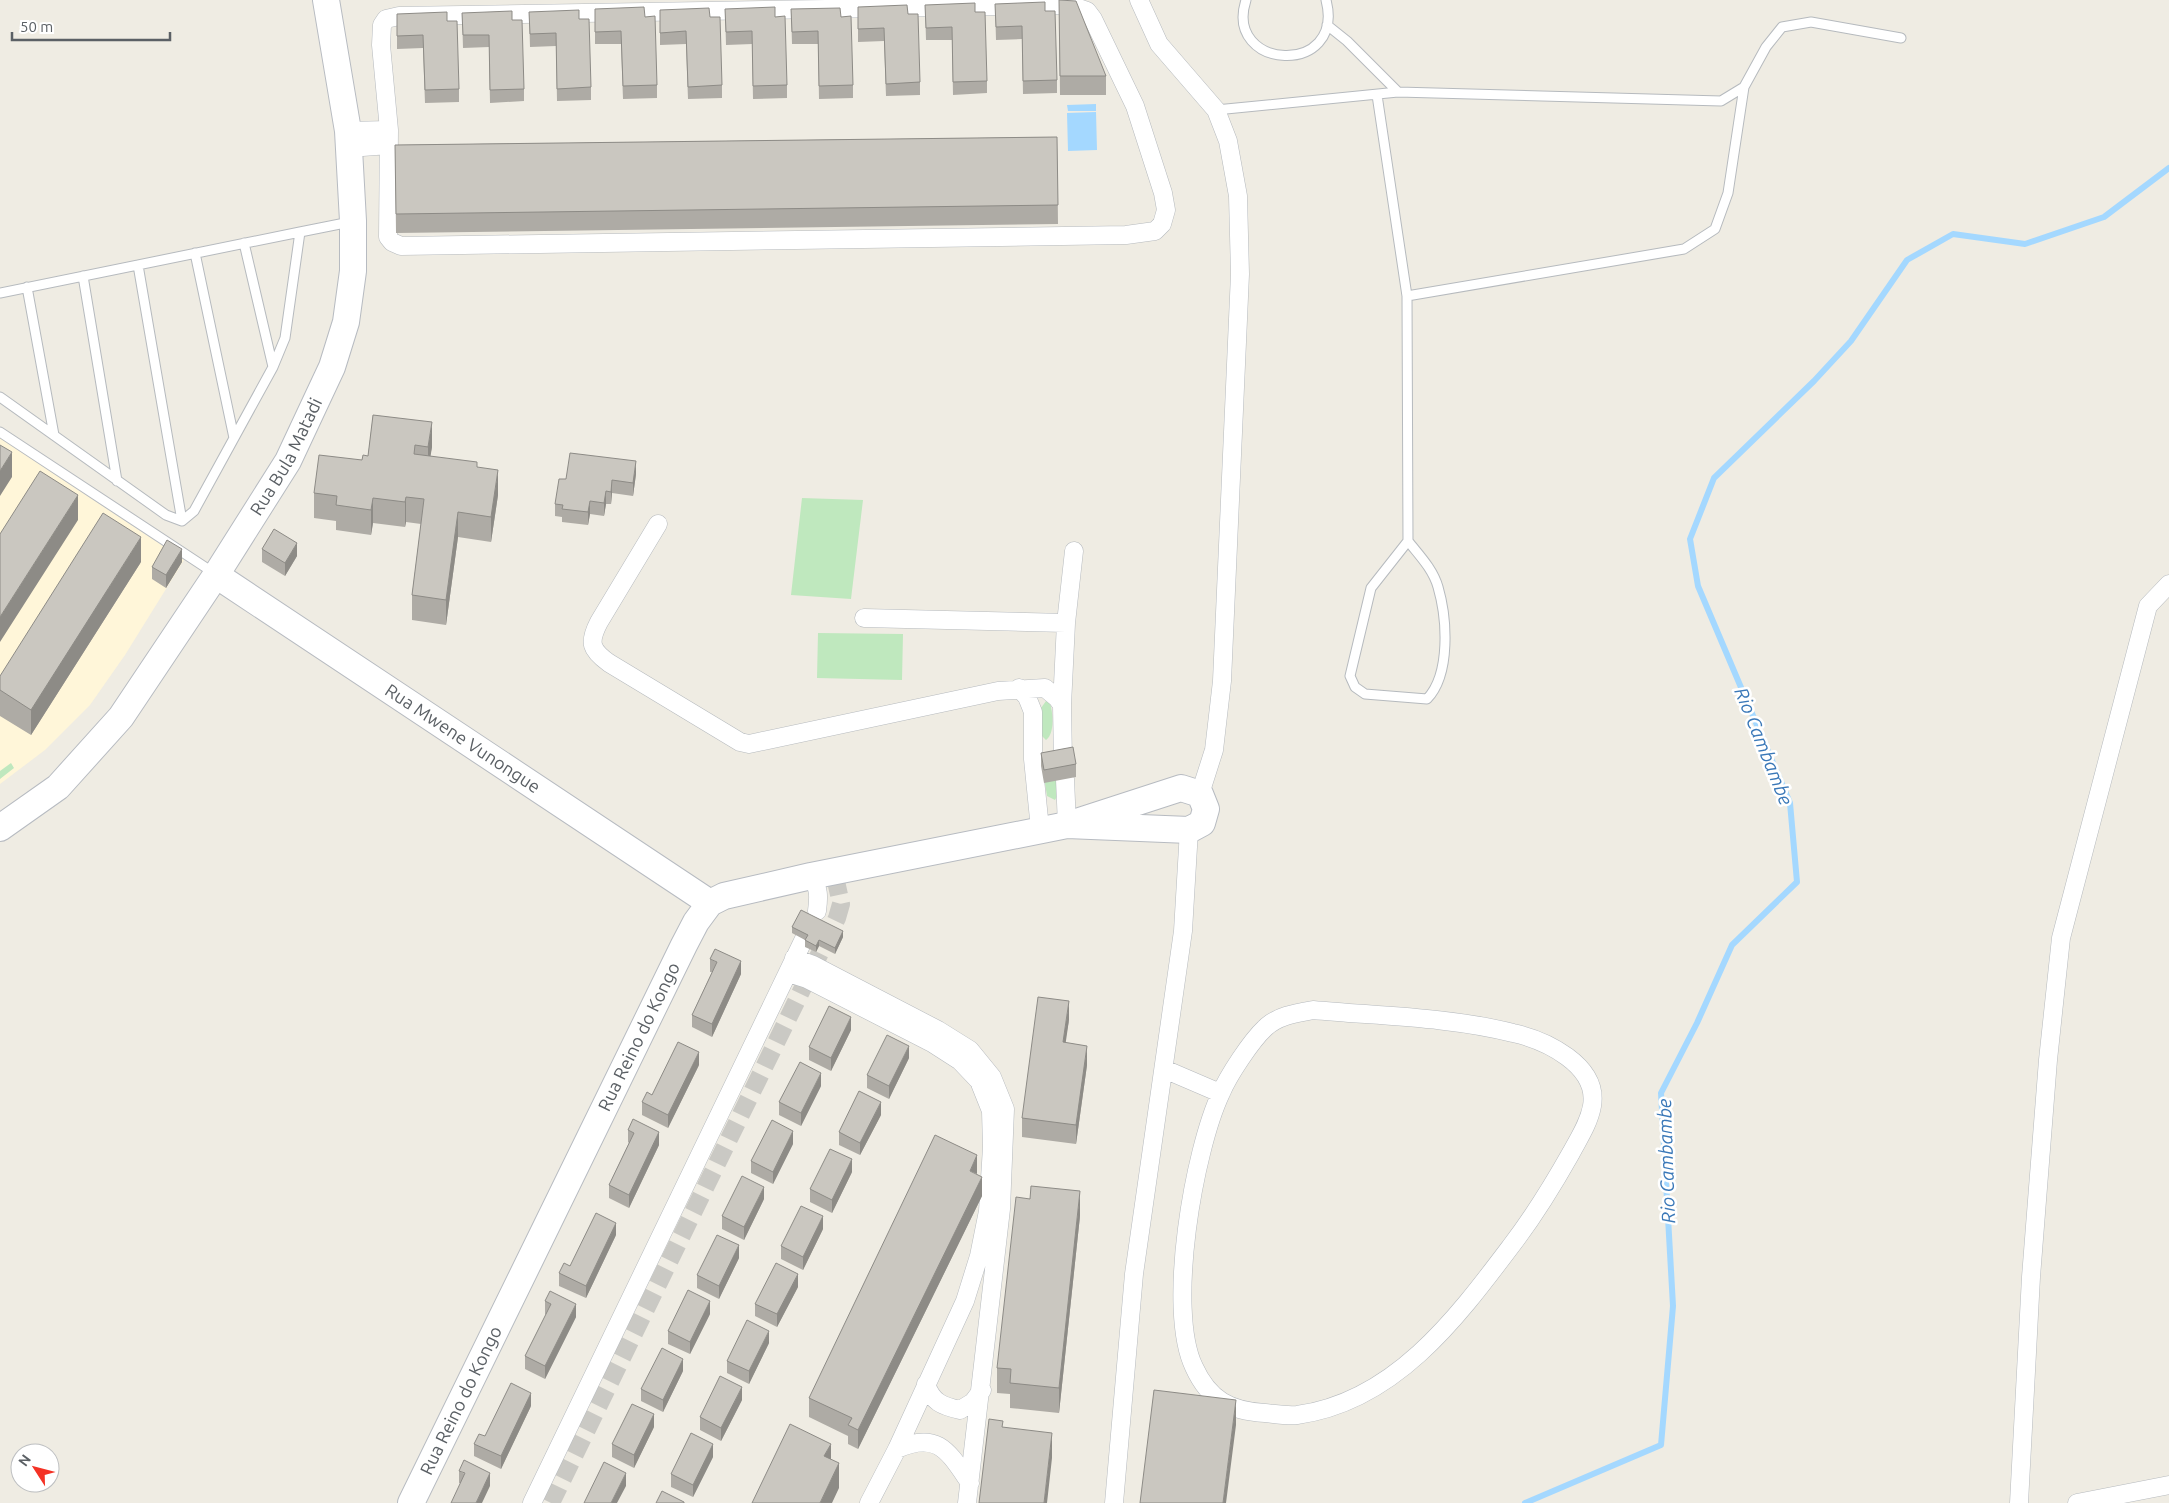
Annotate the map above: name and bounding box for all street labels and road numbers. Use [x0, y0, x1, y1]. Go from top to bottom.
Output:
street label: Rua Bula Matadi [245, 394, 325, 519]
street label: Rua Mwene Vunongue [382, 679, 544, 797]
street label: Rua Reino do Kongo [593, 959, 683, 1114]
street label: Rua Reino do Kongo [415, 1323, 505, 1478]

